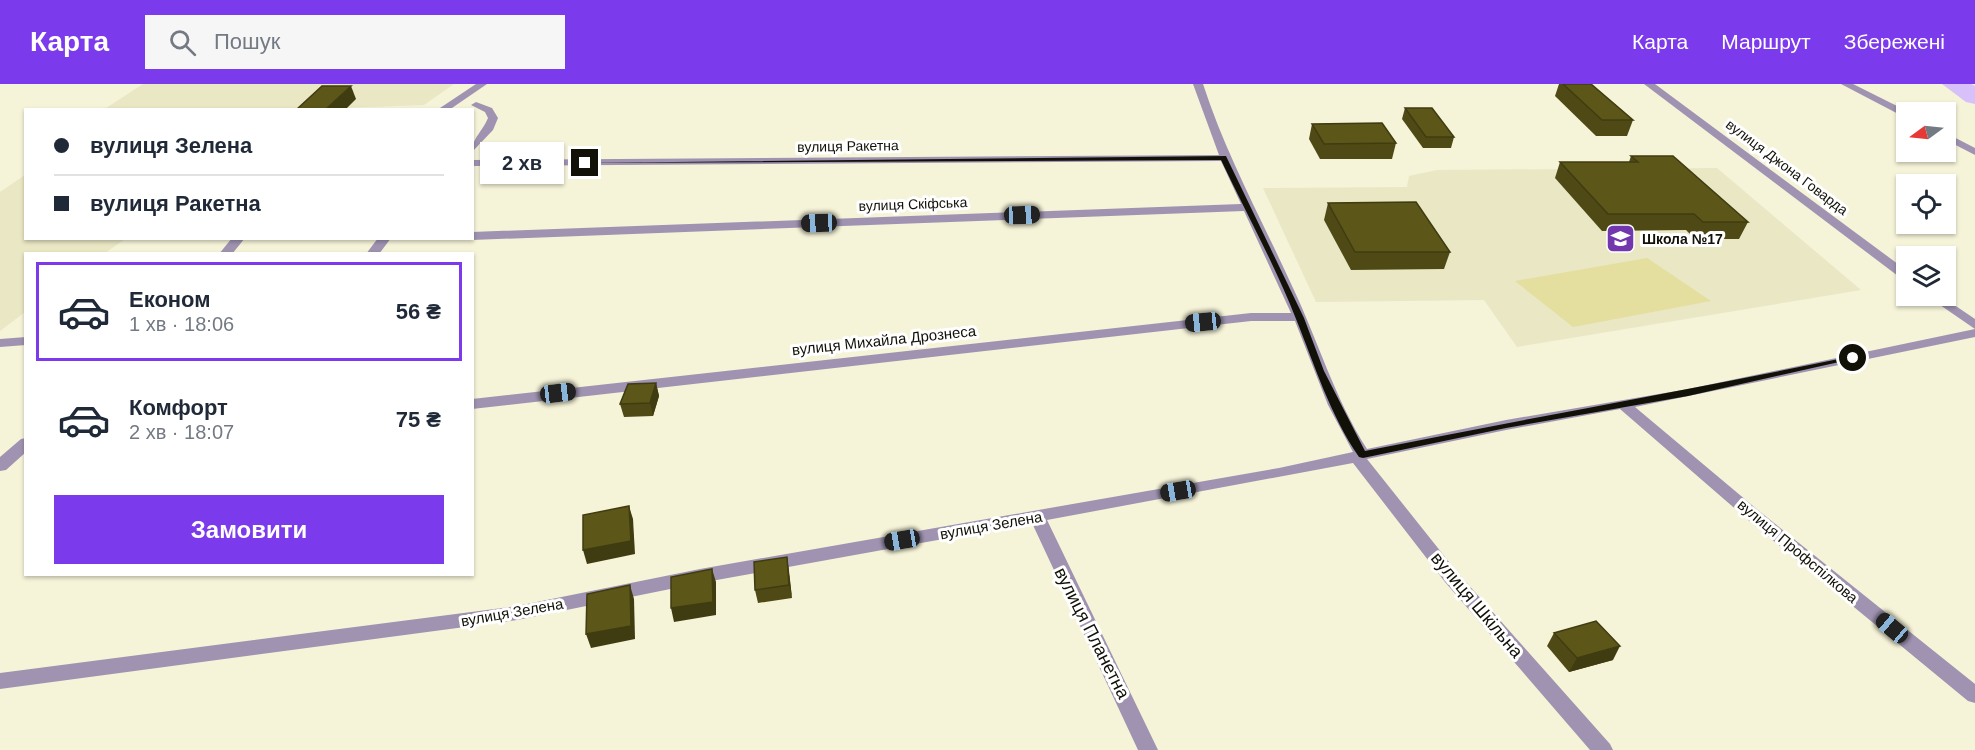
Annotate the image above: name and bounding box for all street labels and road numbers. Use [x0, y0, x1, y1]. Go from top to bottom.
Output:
street label: вулиця Джона Говарда [1723, 116, 1851, 218]
street label: вулиця Ракетна [797, 137, 899, 155]
street label: вулиця Скіфська [858, 194, 968, 214]
street label: вулиця Михайла Дрознеса [791, 322, 978, 358]
street label: вулиця Профспілкова [1734, 496, 1862, 607]
street label: вулиця Зелена [939, 508, 1044, 542]
street label: вулиця Шкільна [1427, 548, 1528, 663]
street label: вулиця Планетна [1050, 564, 1134, 703]
street label: вулиця Зелена [460, 595, 565, 629]

